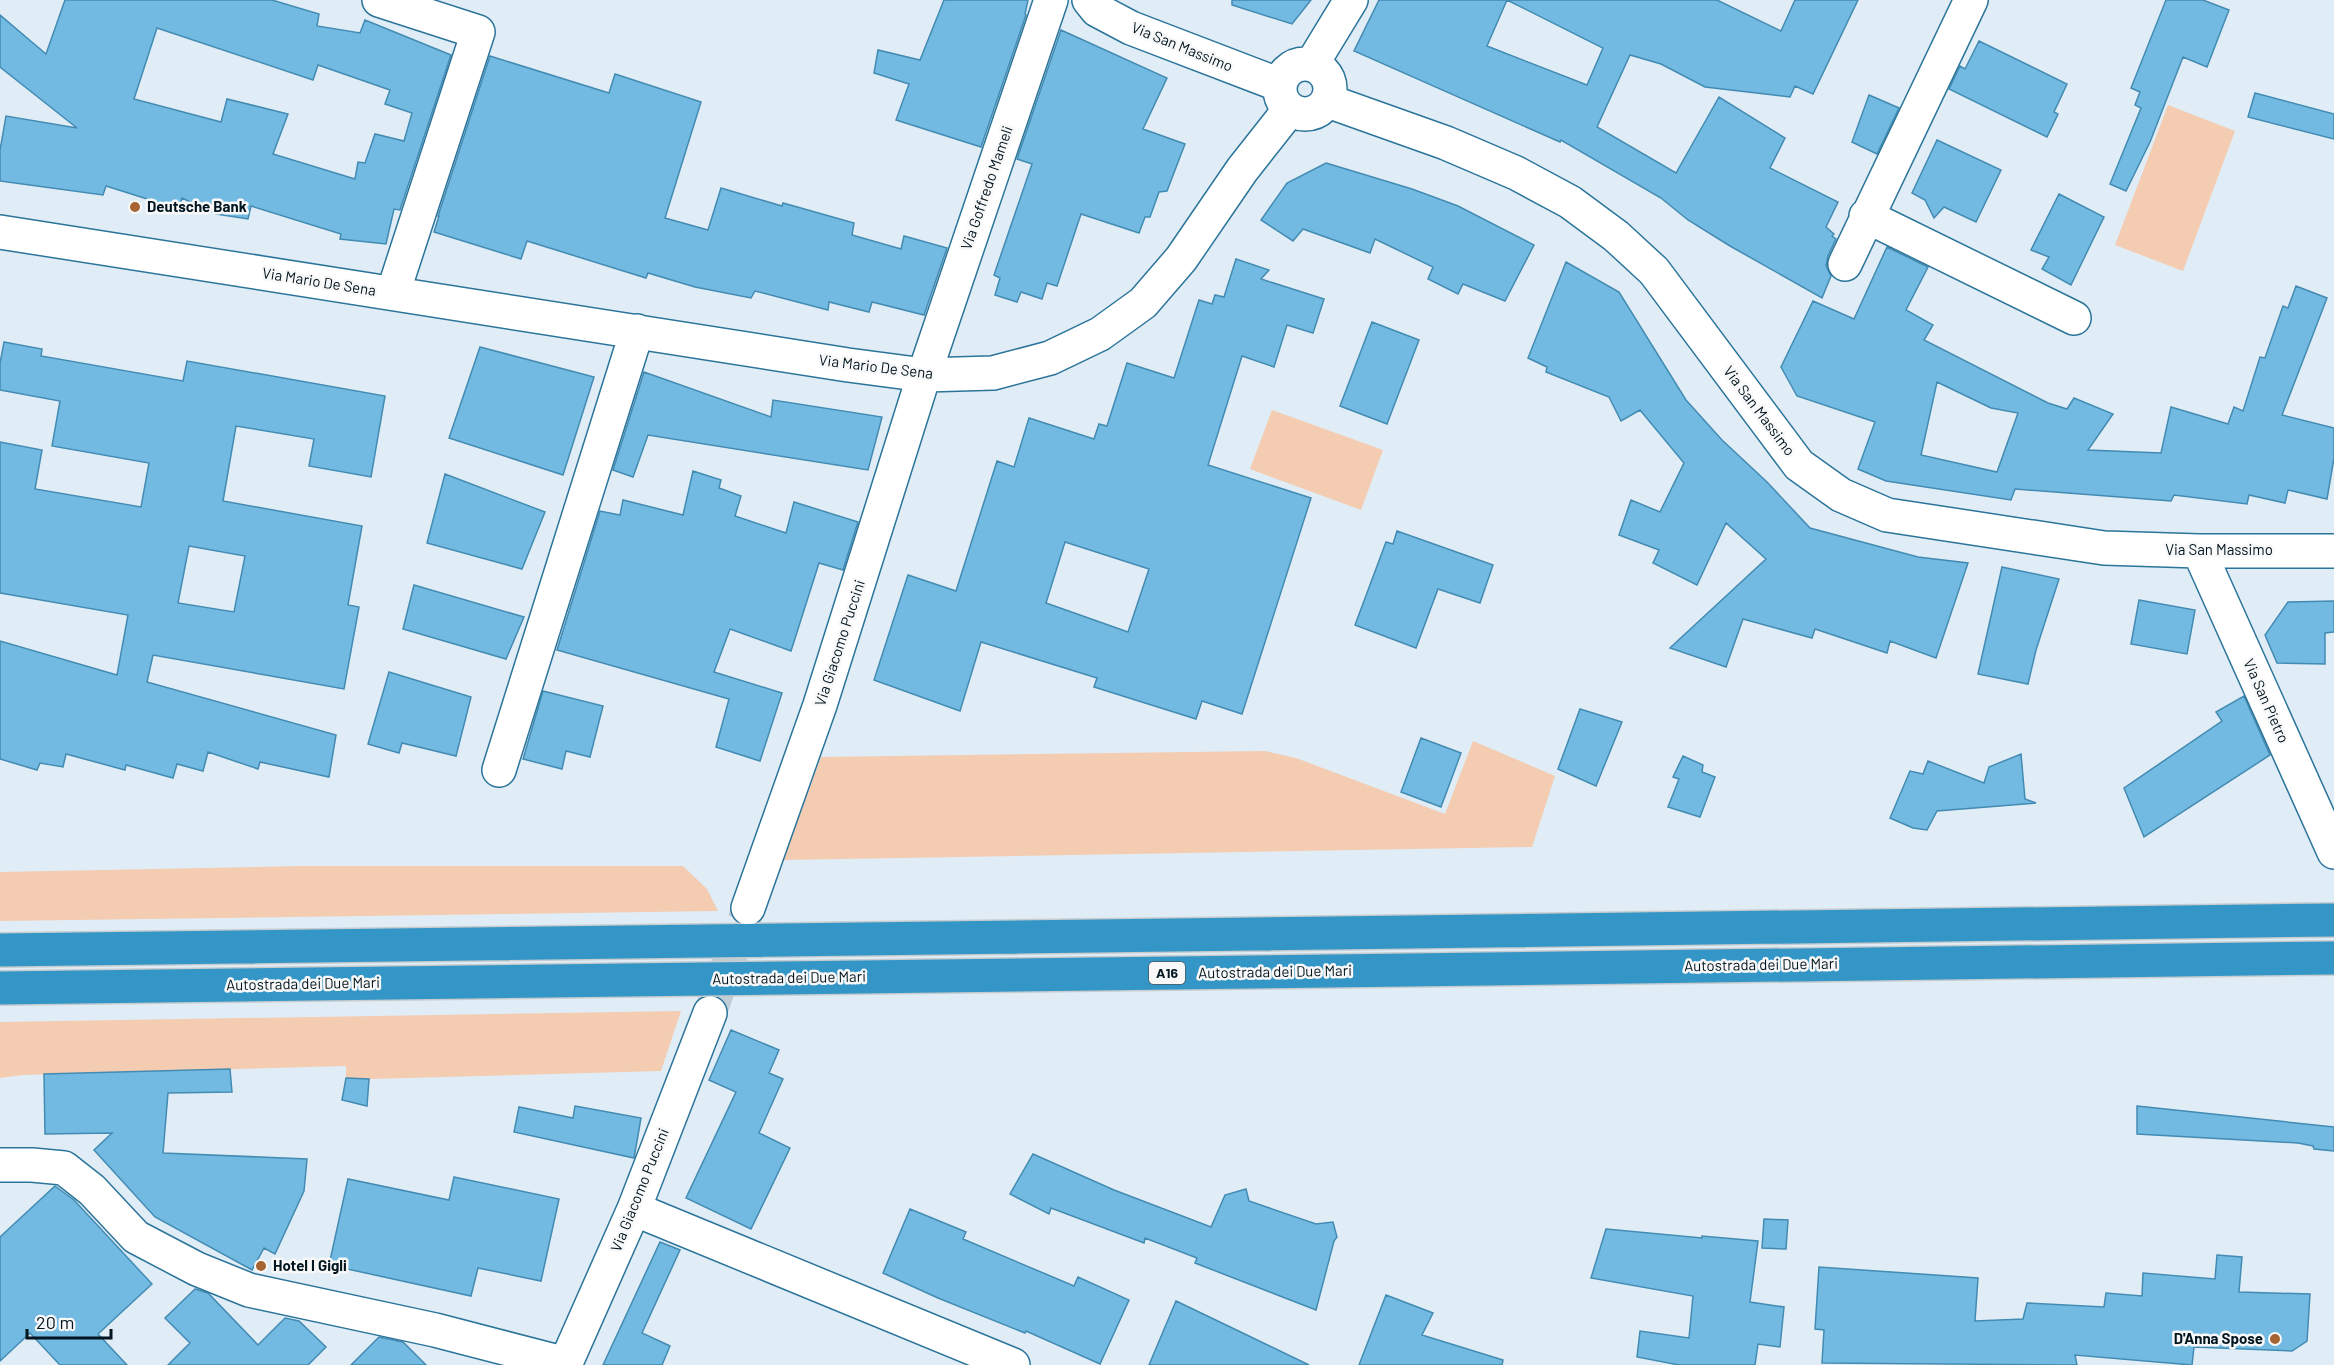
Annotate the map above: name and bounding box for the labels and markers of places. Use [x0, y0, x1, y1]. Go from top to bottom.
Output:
place label: Deutsche Bank [147, 197, 247, 215]
marker: Deutsche Bank [128, 200, 142, 214]
place label: Hotel I Gigli [273, 1256, 347, 1274]
marker: Hotel I Gigli [254, 1259, 268, 1273]
place label: D'Anna Spose [2174, 1329, 2263, 1347]
marker: D'Anna Spose [2268, 1332, 2282, 1346]

